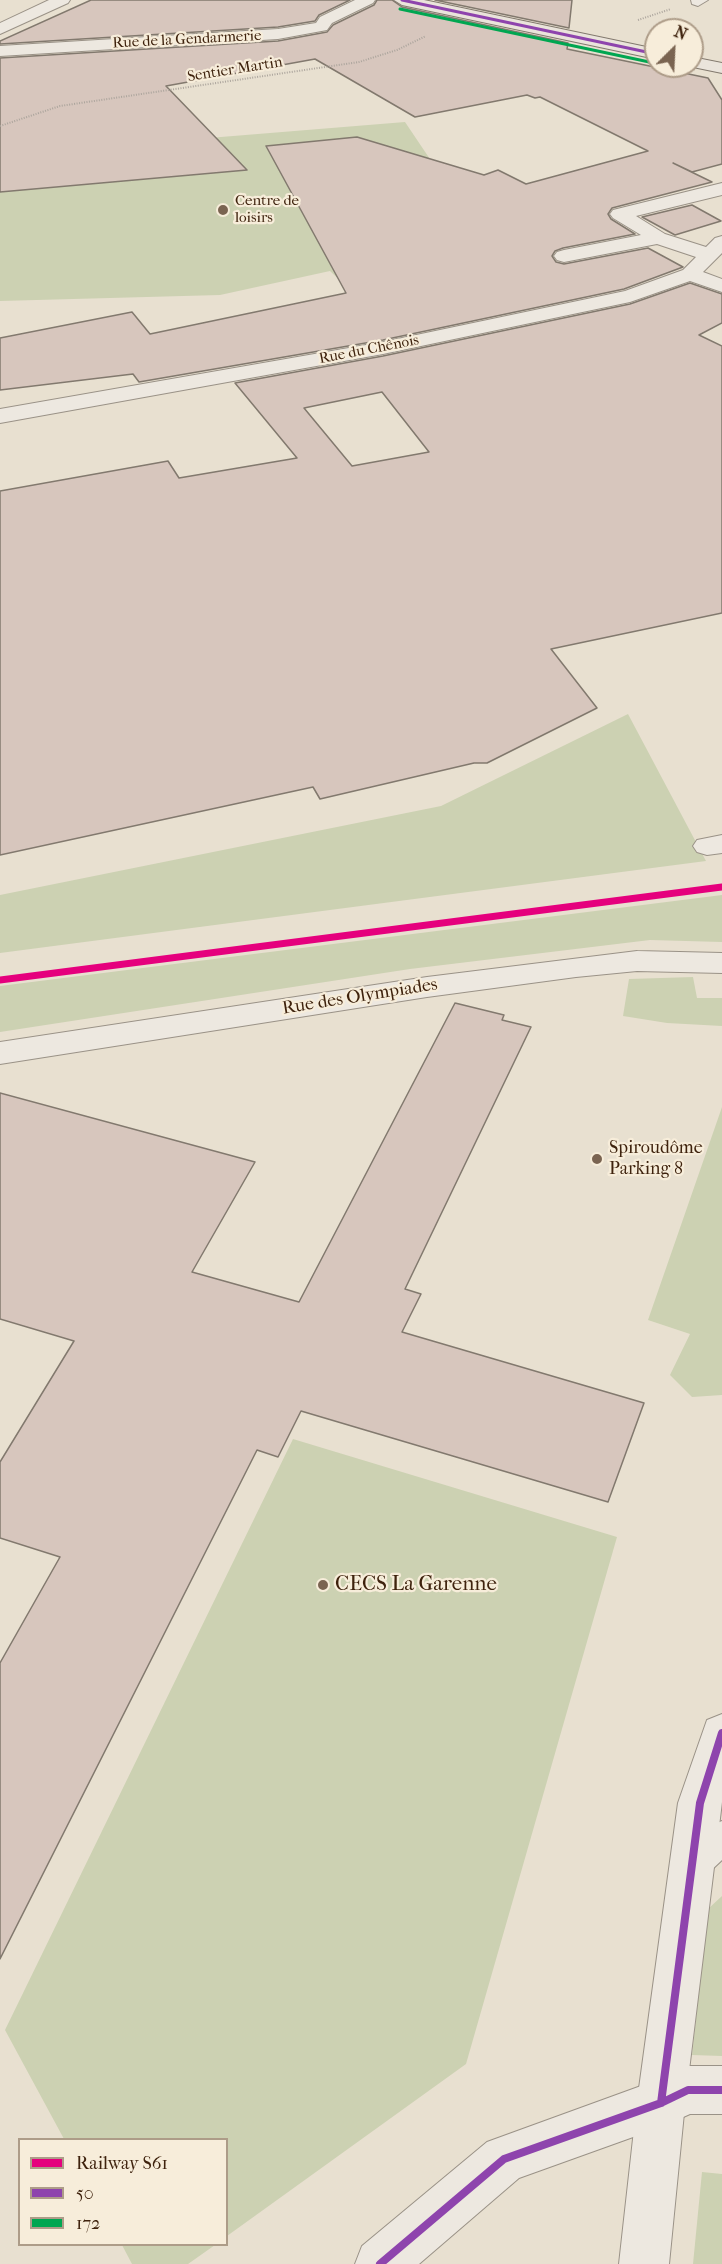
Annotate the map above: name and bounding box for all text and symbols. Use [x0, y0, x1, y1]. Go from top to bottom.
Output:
north arrow [644, 18, 704, 78]
text: N [671, 22, 690, 44]
street label: Rue de la Gendarmerie [112, 27, 262, 53]
street label: Sentier Martin [186, 54, 284, 86]
place label: Centre de loisirs [235, 192, 299, 227]
marker: Centre de loisirs [216, 203, 230, 217]
street label: Rue du Chênois [317, 331, 421, 369]
street label: Rue des Olympiades [281, 974, 439, 1020]
place label: Spiroudôme Parking 8 [609, 1138, 703, 1180]
marker: Spiroudôme Parking 8 [590, 1152, 604, 1166]
place label: CECS La Garenne [335, 1572, 497, 1598]
marker: CECS La Garenne [316, 1578, 330, 1592]
legend [18, 2138, 228, 2246]
text: Railway S61 [76, 2153, 168, 2174]
text: 50 [76, 2183, 94, 2204]
text: 172 [76, 2213, 100, 2234]

